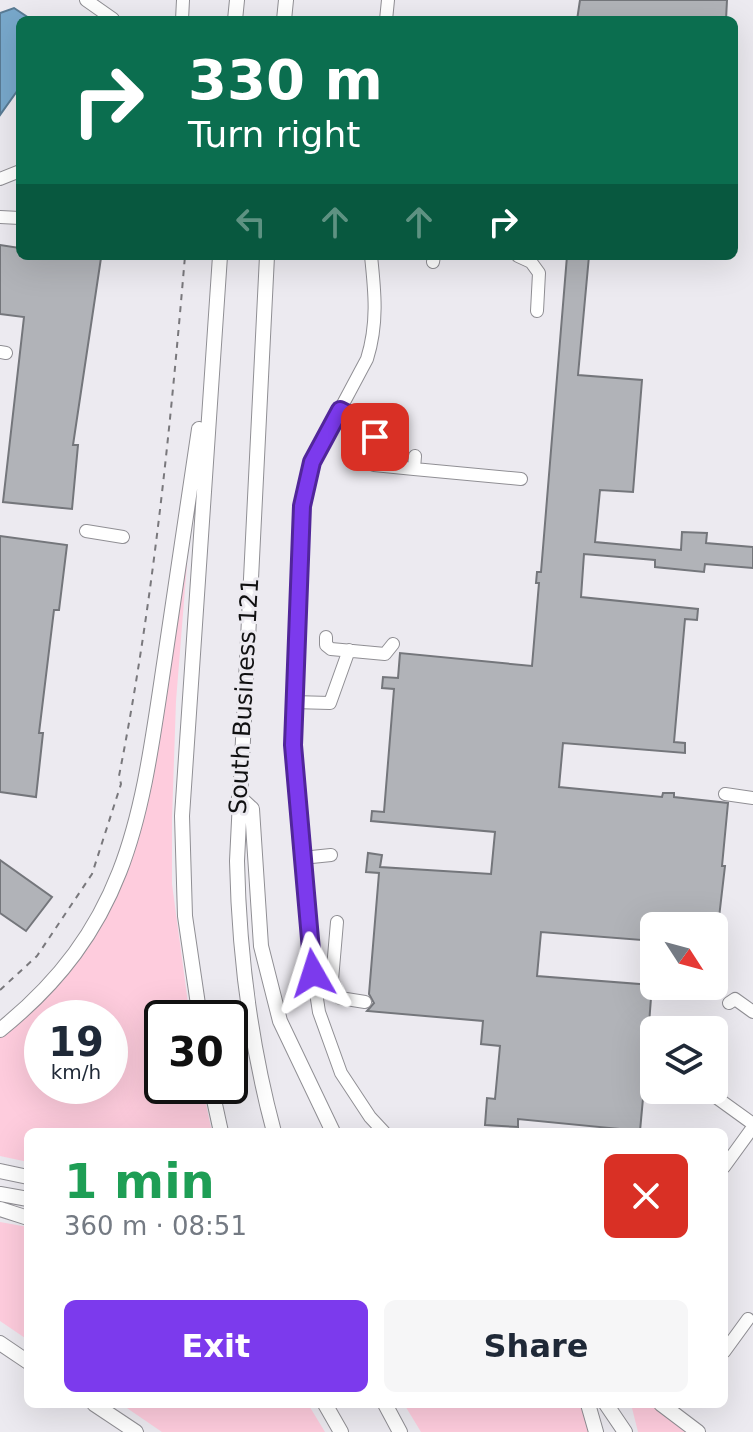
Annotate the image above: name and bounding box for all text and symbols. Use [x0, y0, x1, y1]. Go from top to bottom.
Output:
text: 330 m [188, 47, 383, 112]
icon: right [56, 48, 160, 152]
text: Turn right [188, 114, 360, 155]
icon: left [229, 200, 273, 244]
icon: ahead [313, 200, 357, 244]
icon: ahead [397, 200, 441, 244]
icon: right [481, 200, 525, 244]
pin [341, 403, 409, 471]
icon: arrive [353, 415, 397, 459]
street label: South Business 121 [224, 577, 264, 815]
north arrow [640, 912, 728, 1000]
map controls [640, 912, 728, 1104]
position arrow [271, 931, 355, 1015]
speed limit sign: 30 [144, 1000, 248, 1104]
button: layers [640, 1016, 728, 1104]
text: 19 [48, 1019, 104, 1065]
text: km/h [51, 1060, 101, 1084]
text: 1 min [64, 1153, 215, 1209]
button: close [604, 1154, 688, 1238]
text: 360 m · 08:51 [64, 1211, 247, 1241]
button: Exit [64, 1300, 368, 1392]
button: Share [384, 1300, 688, 1392]

